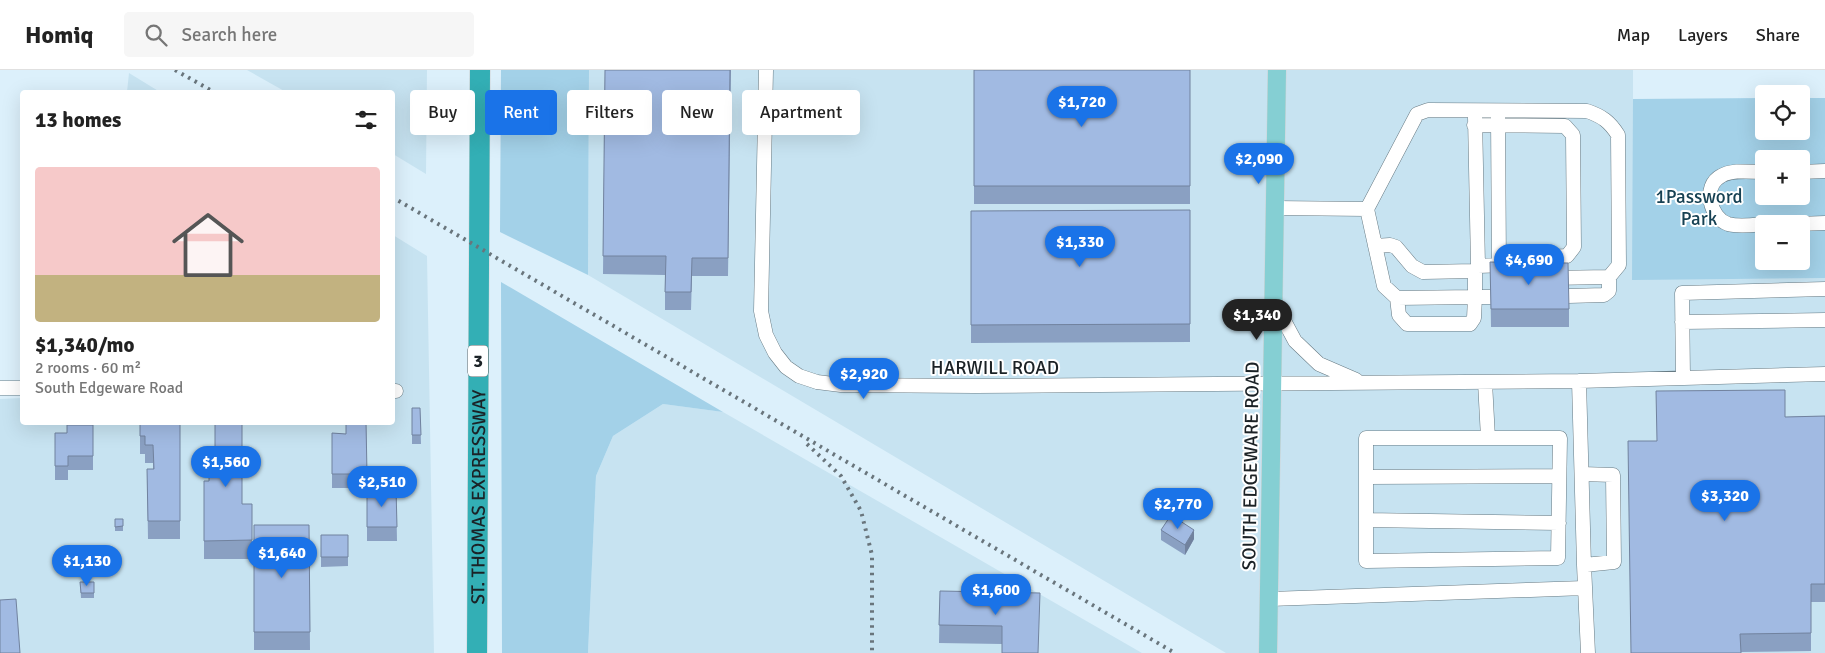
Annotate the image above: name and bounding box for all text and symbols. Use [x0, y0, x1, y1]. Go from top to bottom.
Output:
search box [124, 12, 474, 57]
text: Homiq [25, 20, 94, 50]
icon: search [142, 21, 170, 49]
text: Search here [182, 23, 277, 47]
text: Map [1617, 24, 1650, 46]
text: Layers [1678, 24, 1728, 46]
text: Share [1756, 24, 1800, 46]
pin: $1,720 [1041, 85, 1123, 128]
map controls [1755, 85, 1810, 270]
button: locate [1755, 85, 1810, 140]
chip: Buy [410, 90, 475, 135]
chip: Rent [485, 90, 557, 135]
chip: Filters [567, 90, 652, 135]
chip: New [662, 90, 732, 135]
chip: Apartment [742, 90, 860, 135]
text: $1,720 [1058, 92, 1106, 112]
icon: filters [352, 106, 380, 134]
text: 13 homes [35, 107, 121, 133]
pin: $2,090 [1218, 142, 1300, 185]
text: $2,090 [1235, 149, 1283, 169]
button: + [1755, 150, 1810, 205]
park label: 1Password Park [1655, 185, 1743, 231]
icon: home [163, 200, 253, 290]
button: − [1755, 215, 1810, 270]
pin: $1,330 [1039, 226, 1121, 268]
text: $1,330 [1056, 232, 1104, 252]
pin: $4,690 [1488, 244, 1570, 286]
text: $4,690 [1505, 250, 1553, 270]
pin: $1,340 [1216, 298, 1298, 341]
text: $1,340 [1233, 305, 1281, 325]
text: $1,340/mo [35, 332, 134, 358]
road number: 3 [468, 346, 488, 376]
street label: HARWILL ROAD [931, 356, 1059, 380]
text: 2 rooms · 60 m² [35, 358, 141, 378]
pin: $2,920 [823, 358, 905, 400]
street label: SOUTH EDGEWARE ROAD [1237, 361, 1265, 571]
text: $2,920 [840, 364, 888, 384]
text: South Edgeware Road [35, 378, 183, 398]
street label: ST. THOMAS EXPRESSWAY [466, 389, 491, 605]
pin: $1,560 [185, 446, 267, 488]
text: $1,560 [202, 452, 250, 472]
pin: $2,510 [341, 466, 423, 508]
text: $2,510 [358, 472, 406, 492]
pin: $3,320 [1684, 480, 1766, 522]
text: $3,320 [1701, 486, 1749, 506]
pin: $2,770 [1137, 488, 1219, 530]
text: $2,770 [1154, 494, 1202, 514]
pin: $1,640 [241, 536, 323, 579]
text: $1,640 [258, 543, 306, 563]
pin: $1,130 [46, 544, 128, 587]
text: $1,130 [63, 551, 111, 571]
pin: $1,600 [955, 574, 1037, 616]
text: $1,600 [972, 580, 1020, 600]

